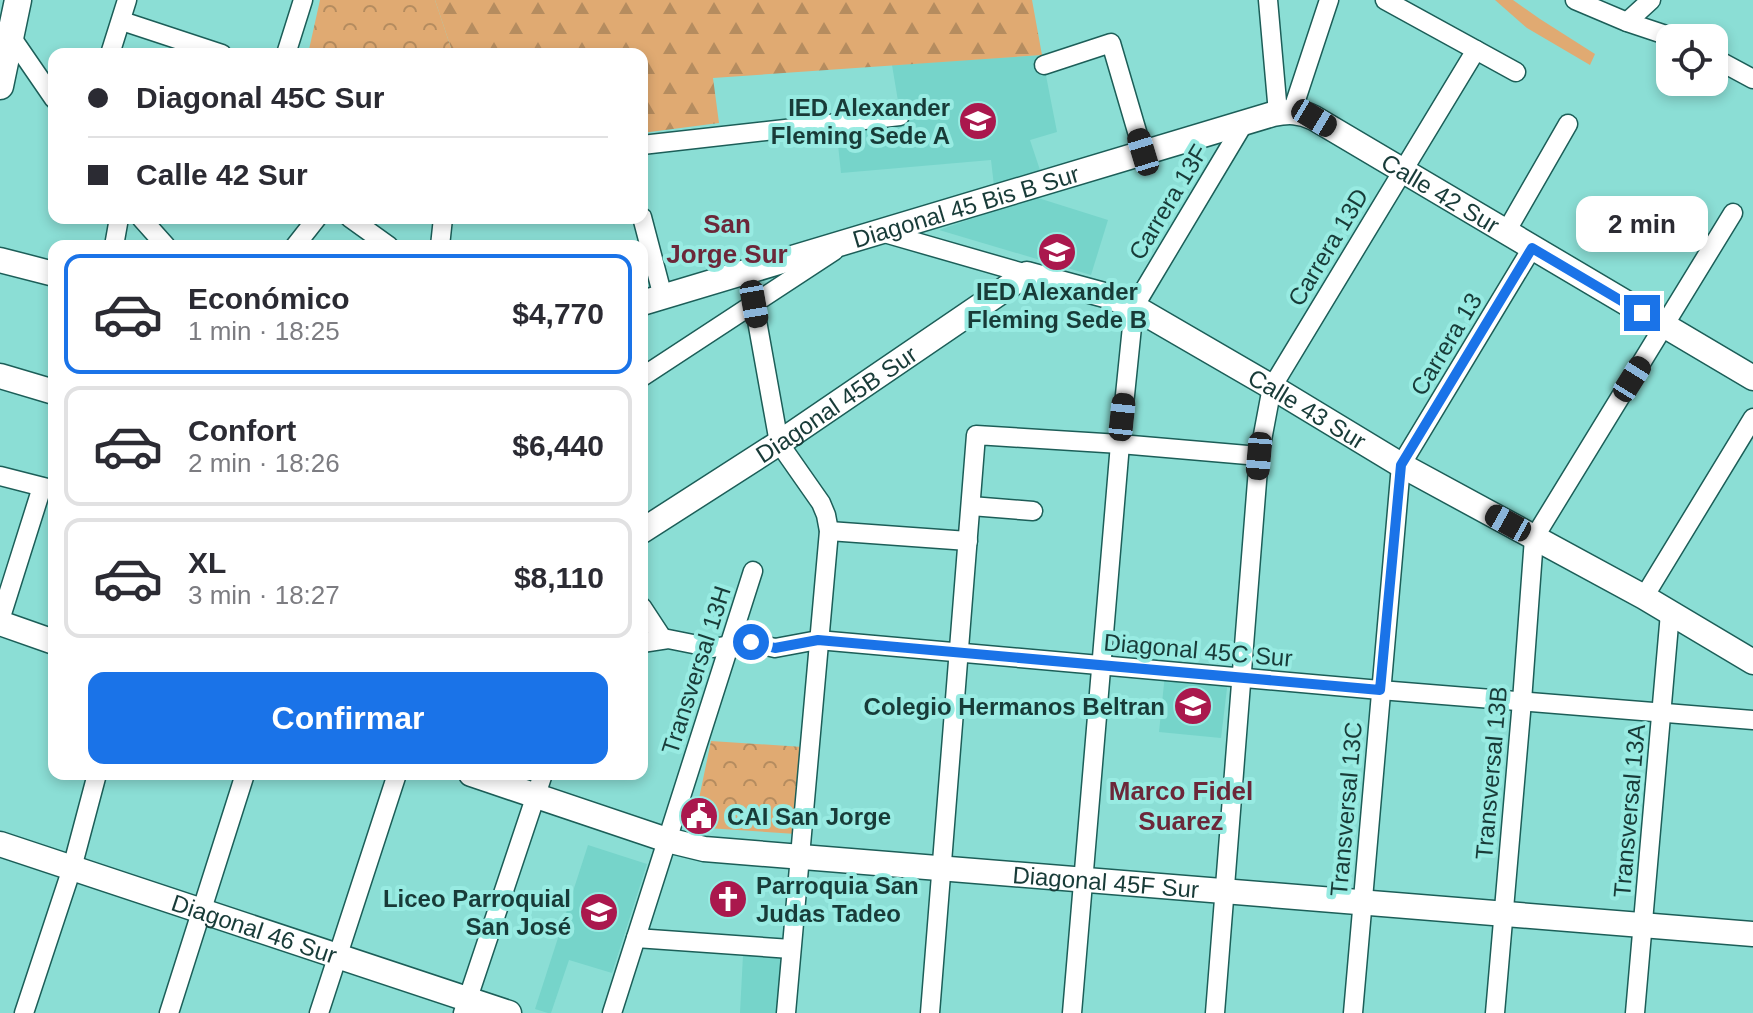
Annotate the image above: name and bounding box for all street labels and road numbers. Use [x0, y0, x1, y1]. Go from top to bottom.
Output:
street label: Carrera 13F [1123, 140, 1213, 264]
street label: Calle 42 Sur [1377, 148, 1504, 238]
street label: Diagonal 45 Bis B Sur [849, 159, 1082, 253]
street label: Carrera 13D [1282, 183, 1374, 311]
street label: Carrera 13 [1405, 288, 1487, 400]
street label: Diagonal 45B Sur [751, 340, 922, 468]
street label: Calle 43 Sur [1244, 363, 1371, 454]
street label: Transversal 13H [656, 583, 736, 757]
street label: Diagonal 45C Sur [1102, 628, 1294, 672]
street label: Transversal 13B [1470, 685, 1512, 861]
street label: Transversal 13C [1325, 721, 1367, 897]
street label: Transversal 13A [1608, 723, 1650, 899]
street label: Diagonal 45F Sur [1012, 861, 1200, 903]
street label: Diagonal 46 Sur [168, 888, 340, 968]

